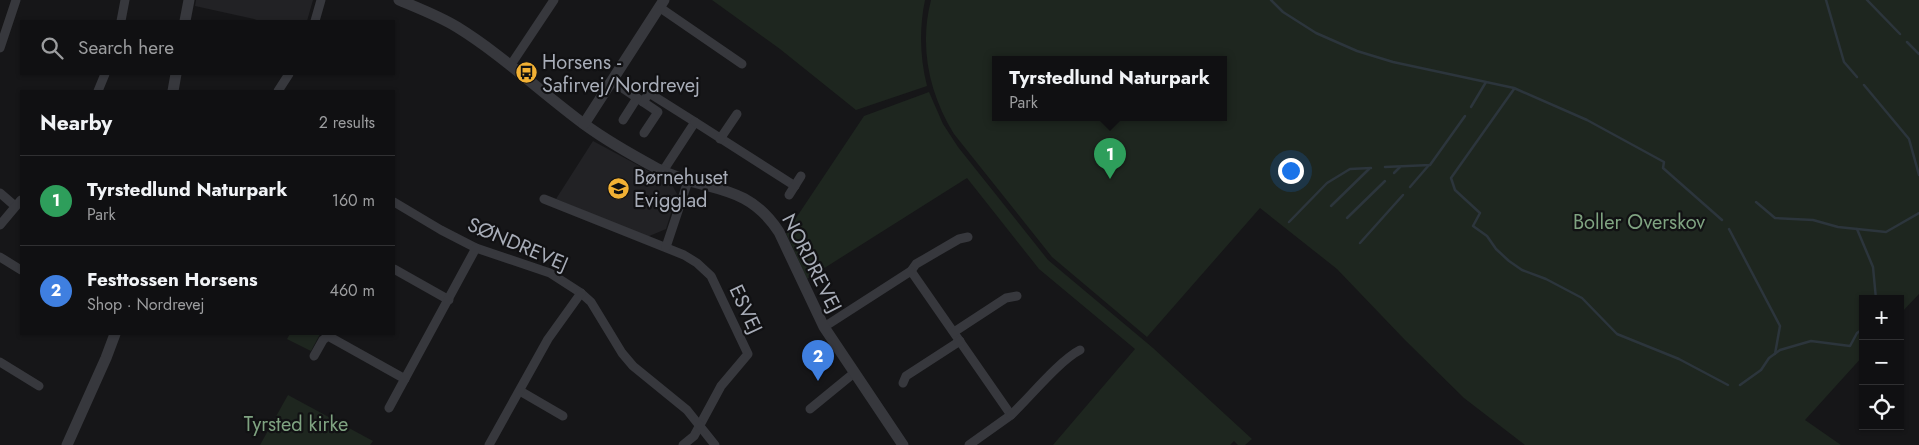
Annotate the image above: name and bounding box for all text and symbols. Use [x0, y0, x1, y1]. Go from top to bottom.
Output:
search box [20, 20, 395, 75]
icon: search [38, 34, 66, 62]
text: Search here [78, 34, 174, 61]
place label: Horsens - Safirvej/Nordrevej [542, 48, 700, 100]
popup [992, 56, 1227, 121]
bus stop icon: Horsens - Safirvej/Nordrevej [514, 61, 538, 85]
text: Tyrstedlund Naturpark [1009, 64, 1210, 91]
text: Park [1009, 91, 1038, 114]
text: Nearby [40, 108, 112, 138]
text: 2 results [319, 111, 375, 134]
pin: 1 [1094, 138, 1126, 179]
your location [1278, 158, 1304, 184]
place label: Børnehuset Evigglad [634, 163, 728, 215]
text: Tyrstedlund Naturpark [87, 176, 287, 203]
school or university icon: Børnehuset Evigglad [606, 176, 630, 200]
text: 1 [52, 189, 60, 212]
text: 160 m [332, 189, 375, 212]
text: Park [87, 203, 116, 226]
park label: Boller Overskov [1573, 208, 1705, 237]
street label: NORDREVEJ [774, 209, 849, 318]
street label: SØNDREVEJ [463, 210, 573, 279]
text: Festtossen Horsens [87, 266, 258, 293]
text: 2 [51, 279, 61, 302]
text: 460 m [330, 279, 375, 302]
street label: ESVEJ [722, 280, 769, 338]
text: Shop · Nordrevej [87, 293, 204, 316]
map controls [1859, 295, 1904, 430]
button: + [1859, 295, 1904, 340]
pin: 2 [802, 340, 834, 381]
button: − [1859, 340, 1904, 385]
button: locate [1859, 385, 1904, 430]
park label: Tyrsted kirke [244, 410, 348, 439]

